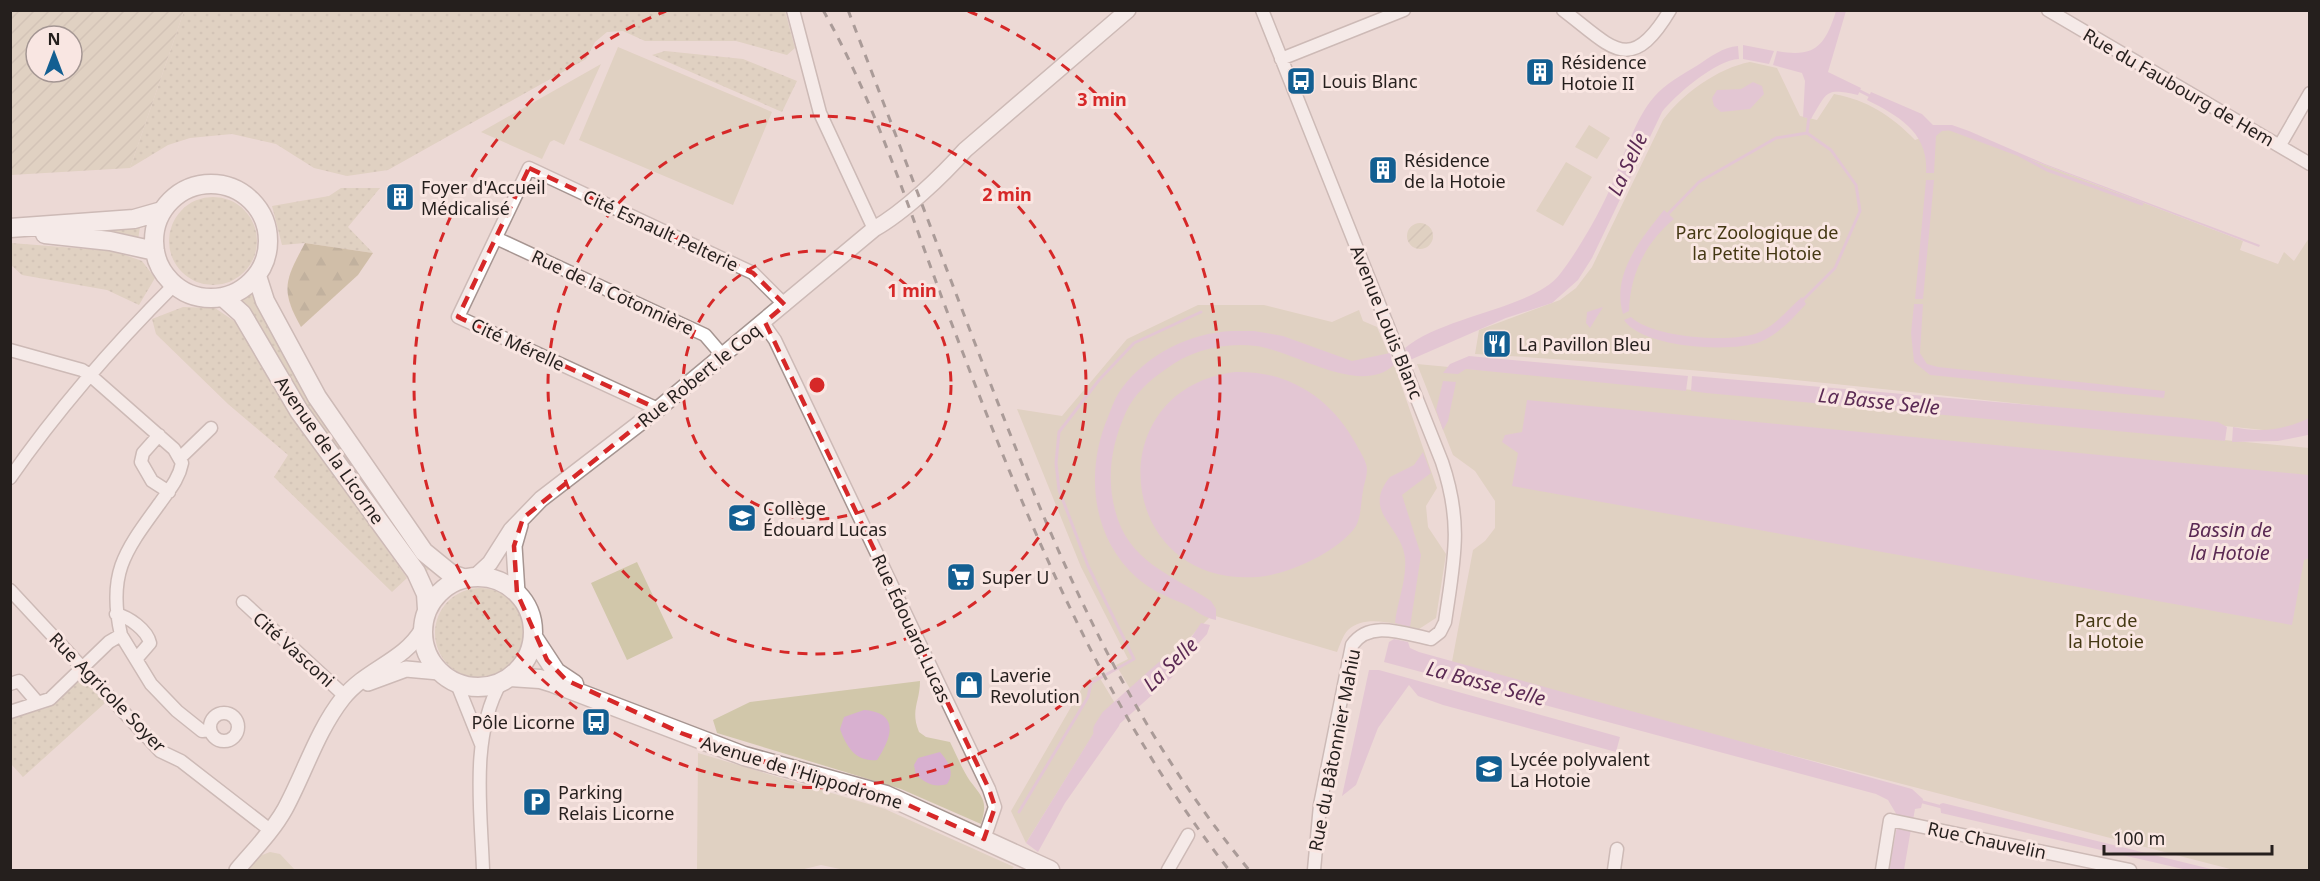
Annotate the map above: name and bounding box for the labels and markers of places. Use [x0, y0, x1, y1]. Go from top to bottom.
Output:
place label: Résidence Hotoie II [1561, 50, 1647, 95]
building icon: Résidence Hotoie II [1524, 56, 1556, 88]
bus stop icon: Louis Blanc [1285, 65, 1317, 97]
place label: Louis Blanc [1322, 69, 1418, 93]
place label: Résidence de la Hotoie [1404, 148, 1506, 193]
building icon: Résidence de la Hotoie [1367, 154, 1399, 186]
place label: Foyer d'Accueil Médicalisé [421, 175, 546, 220]
building icon: Foyer d'Accueil Médicalisé [384, 181, 416, 213]
restaurant icon: La Pavillon Bleu [1481, 328, 1513, 360]
place label: La Pavillon Bleu [1518, 332, 1651, 356]
centre of rings [807, 375, 827, 395]
place label: Collège Édouard Lucas [763, 496, 887, 541]
school or university icon: Collège Édouard Lucas [726, 502, 758, 534]
supermarket icon: Super U [945, 561, 977, 593]
place label: Super U [982, 565, 1050, 589]
place label: Laverie Revolution [990, 663, 1080, 708]
shop icon: Laverie Revolution [953, 669, 985, 701]
bus stop icon: Pôle Licorne [580, 706, 612, 738]
place label: Pôle Licorne [471, 710, 575, 734]
place label: Lycée polyvalent La Hotoie [1510, 747, 1650, 792]
school or university icon: Lycée polyvalent La Hotoie [1473, 753, 1505, 785]
place label: Parking Relais Licorne [558, 780, 674, 825]
parking icon: Parking Relais Licorne [521, 786, 553, 818]

